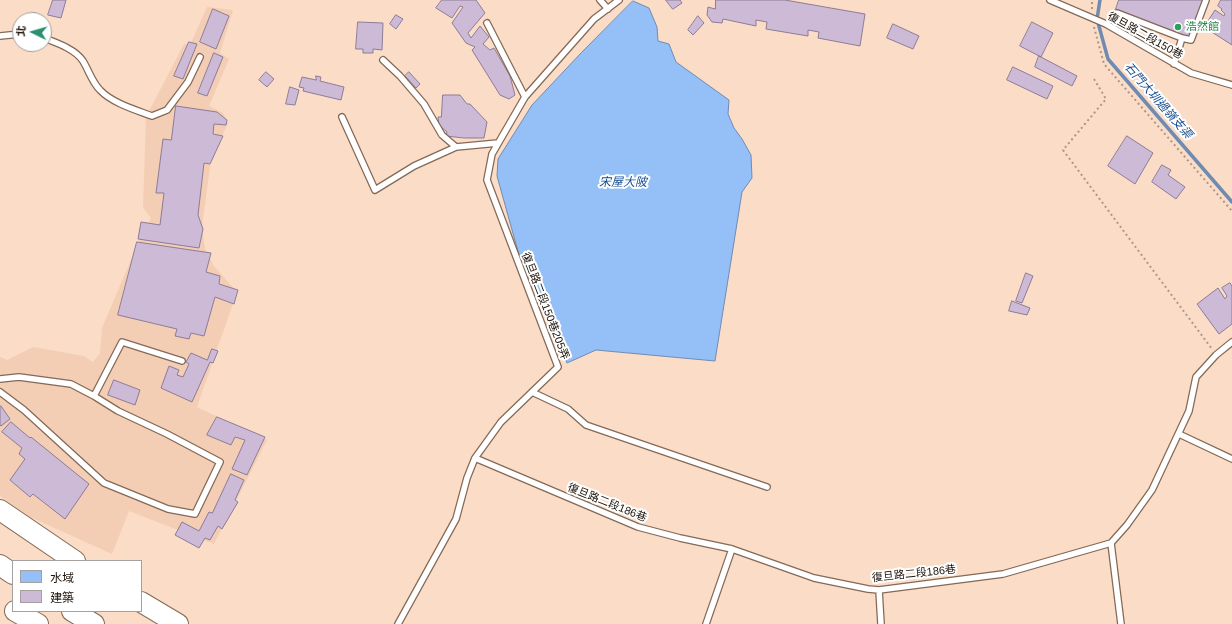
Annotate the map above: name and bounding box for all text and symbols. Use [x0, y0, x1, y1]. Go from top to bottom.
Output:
street label: 復旦路二段150巷 [1105, 10, 1185, 62]
north arrow [12, 12, 52, 52]
place label: 浩然館 [1186, 20, 1219, 34]
marker: 浩然館 [1173, 22, 1183, 32]
text: 北 [15, 25, 27, 37]
water label: 石門大圳過嶺支渠 [1121, 60, 1195, 142]
water label: 宋屋大陂 [599, 176, 647, 190]
street label: 復旦路二段150巷205弄 [518, 251, 572, 361]
street label: 復旦路二段186巷 [565, 481, 649, 525]
legend [12, 560, 142, 612]
street label: 復旦路二段186巷 [871, 563, 957, 585]
text: 水域 [50, 571, 74, 585]
text: 建築 [50, 591, 74, 605]

